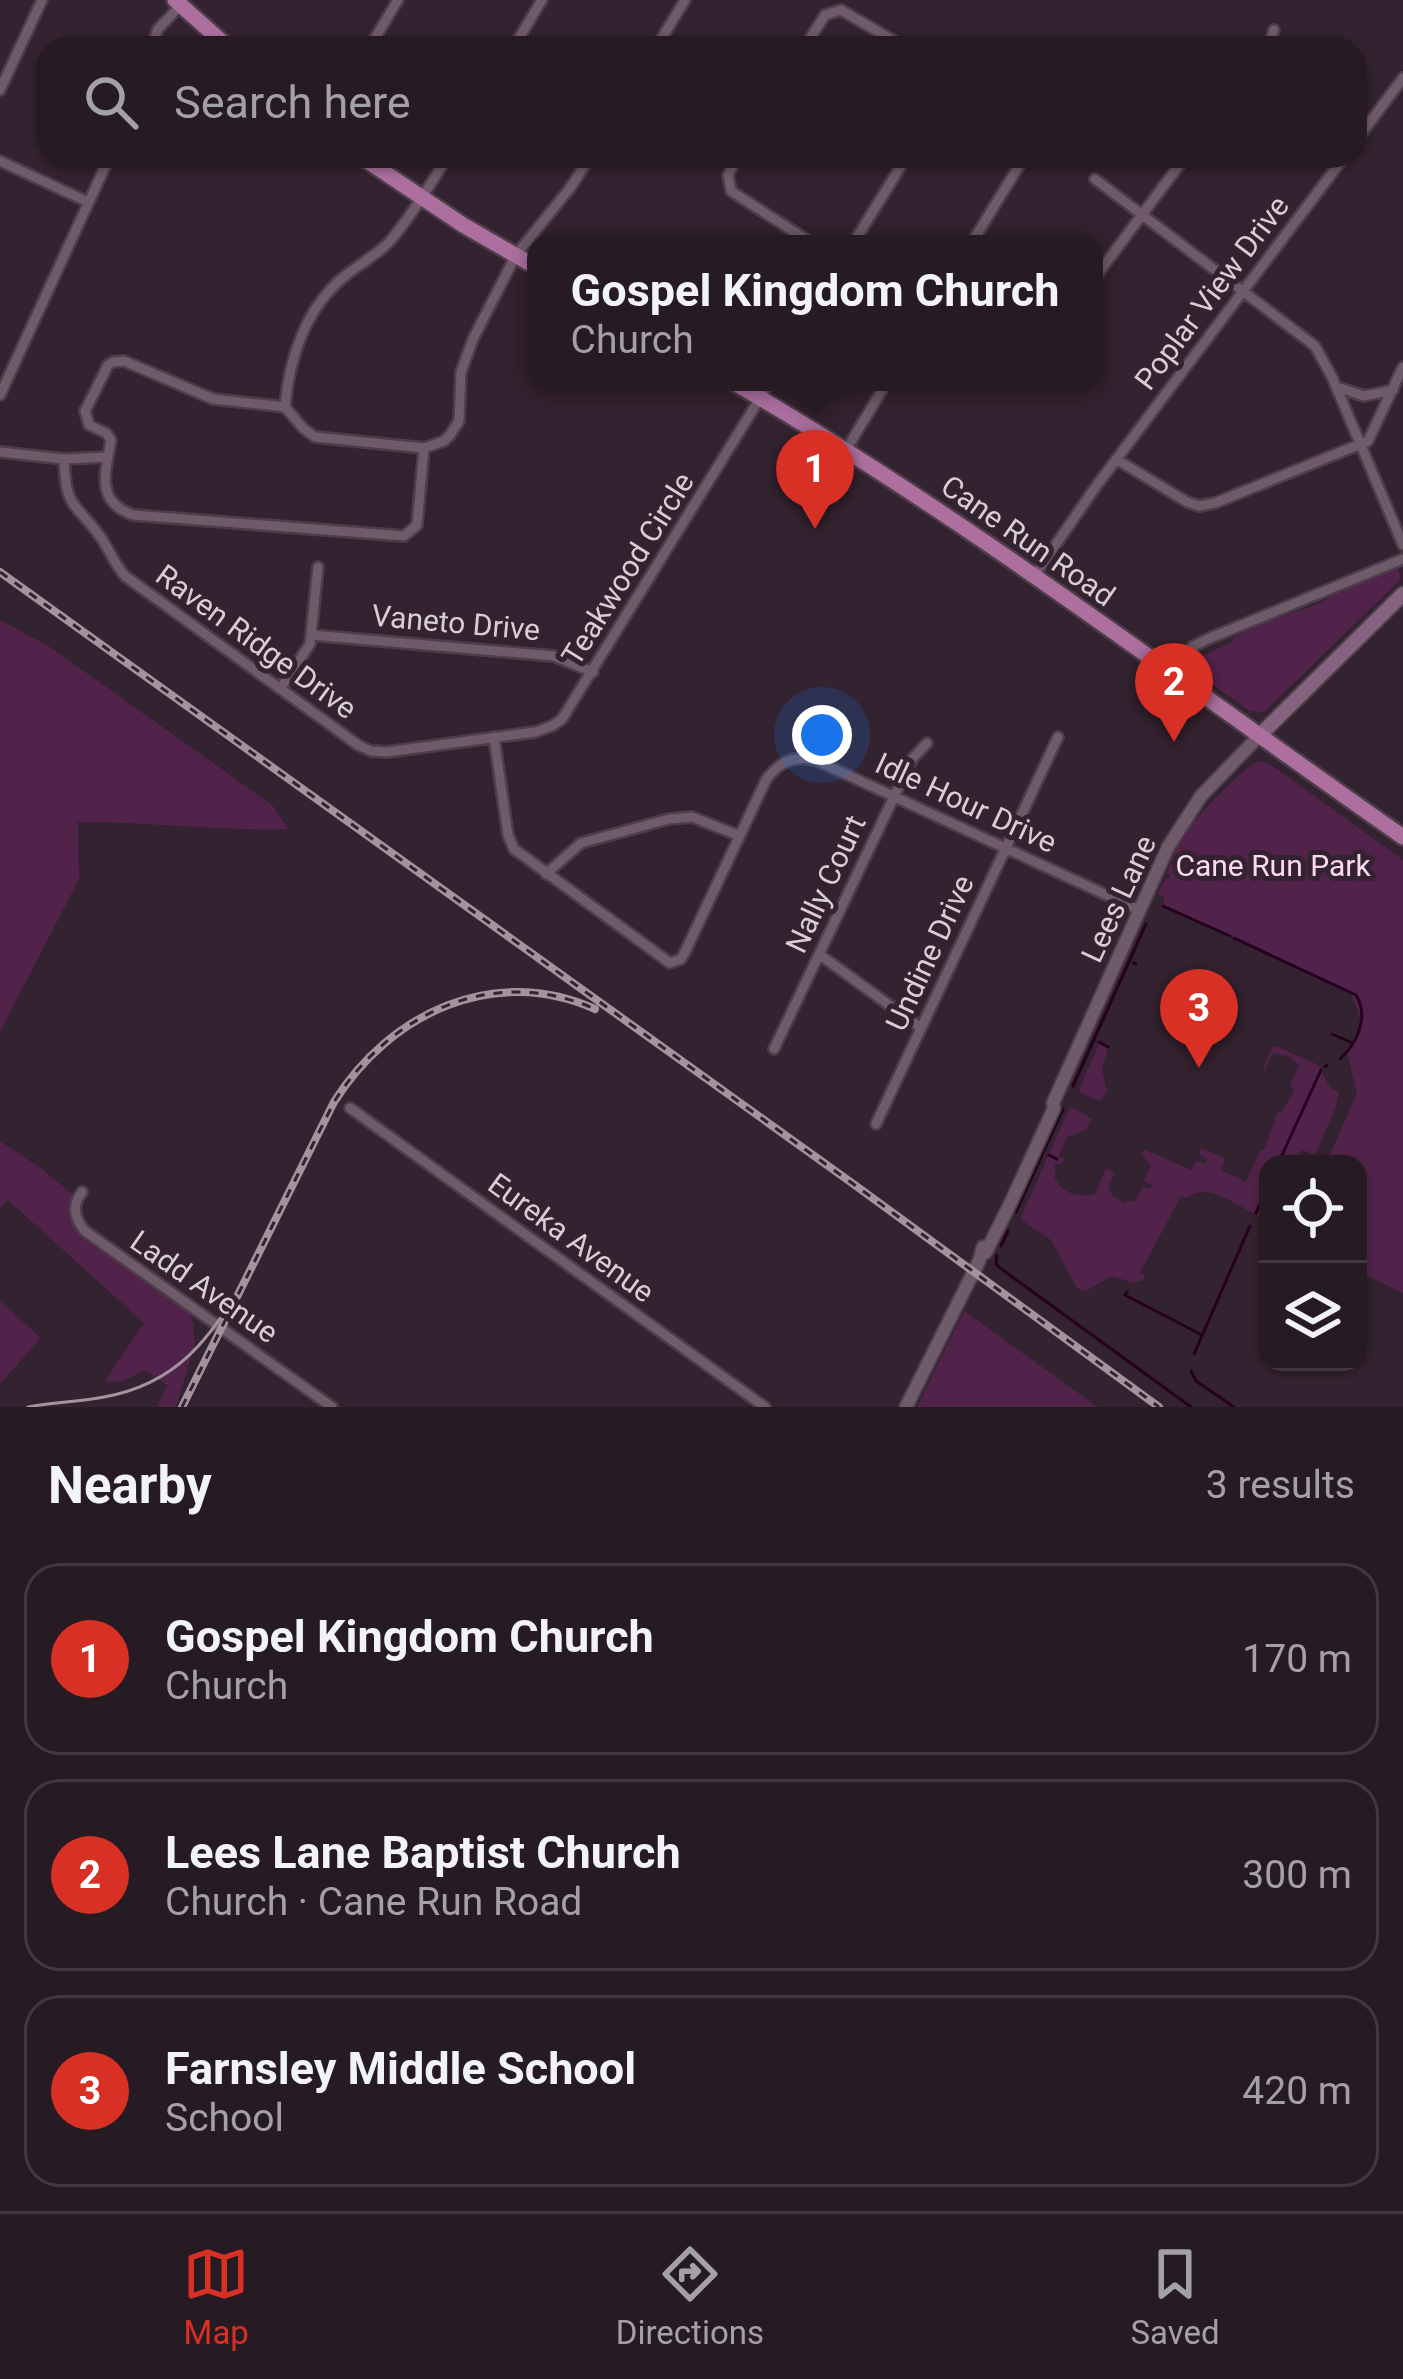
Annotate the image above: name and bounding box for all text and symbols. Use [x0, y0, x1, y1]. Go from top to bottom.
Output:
search box [36, 36, 1367, 168]
icon: search [78, 69, 144, 135]
text: Search here [174, 76, 411, 129]
street label: Poplar View Drive [1127, 189, 1296, 397]
popup [527, 235, 1103, 391]
text: Gospel Kingdom Church [571, 264, 1059, 317]
text: Church [571, 317, 694, 363]
pin: 1 [776, 430, 854, 529]
street label: Teakwood Circle [554, 466, 701, 672]
street label: Cane Run Road [935, 468, 1122, 613]
street label: Raven Ridge Drive [149, 557, 363, 726]
street label: Vaneto Drive [370, 598, 542, 647]
pin: 2 [1135, 643, 1213, 742]
your location [792, 705, 852, 765]
street label: Idle Hour Drive [870, 745, 1062, 860]
street label: Nally Court [778, 809, 873, 958]
street label: Lees Lane [1074, 830, 1163, 968]
park label: Cane Run Park [1175, 848, 1371, 883]
street label: Undine Drive [878, 869, 981, 1036]
pin: 3 [1160, 969, 1238, 1068]
map controls [1259, 1155, 1367, 1371]
button: locate [1259, 1155, 1367, 1263]
street label: Eureka Avenue [482, 1166, 661, 1309]
street label: Ladd Avenue [124, 1223, 285, 1350]
button: layers [1259, 1263, 1367, 1371]
text: Nearby [48, 1456, 212, 1515]
text: 3 results [1206, 1462, 1355, 1508]
text: Gospel Kingdom Church [165, 1610, 654, 1663]
text: 1 [79, 1636, 101, 1682]
text: 170 m [1242, 1636, 1352, 1682]
text: Church [165, 1663, 288, 1709]
text: Lees Lane Baptist Church [165, 1826, 681, 1879]
text: 2 [79, 1852, 101, 1898]
text: 300 m [1242, 1852, 1352, 1898]
text: Church · Cane Run Road [165, 1879, 582, 1925]
text: Farnsley Middle School [165, 2042, 636, 2095]
text: 3 [79, 2068, 101, 2114]
text: 420 m [1242, 2068, 1352, 2114]
text: School [165, 2095, 284, 2141]
tab: Map [183, 2241, 249, 2352]
tab: Directions [616, 2241, 764, 2352]
tab: Saved [1131, 2241, 1220, 2352]

